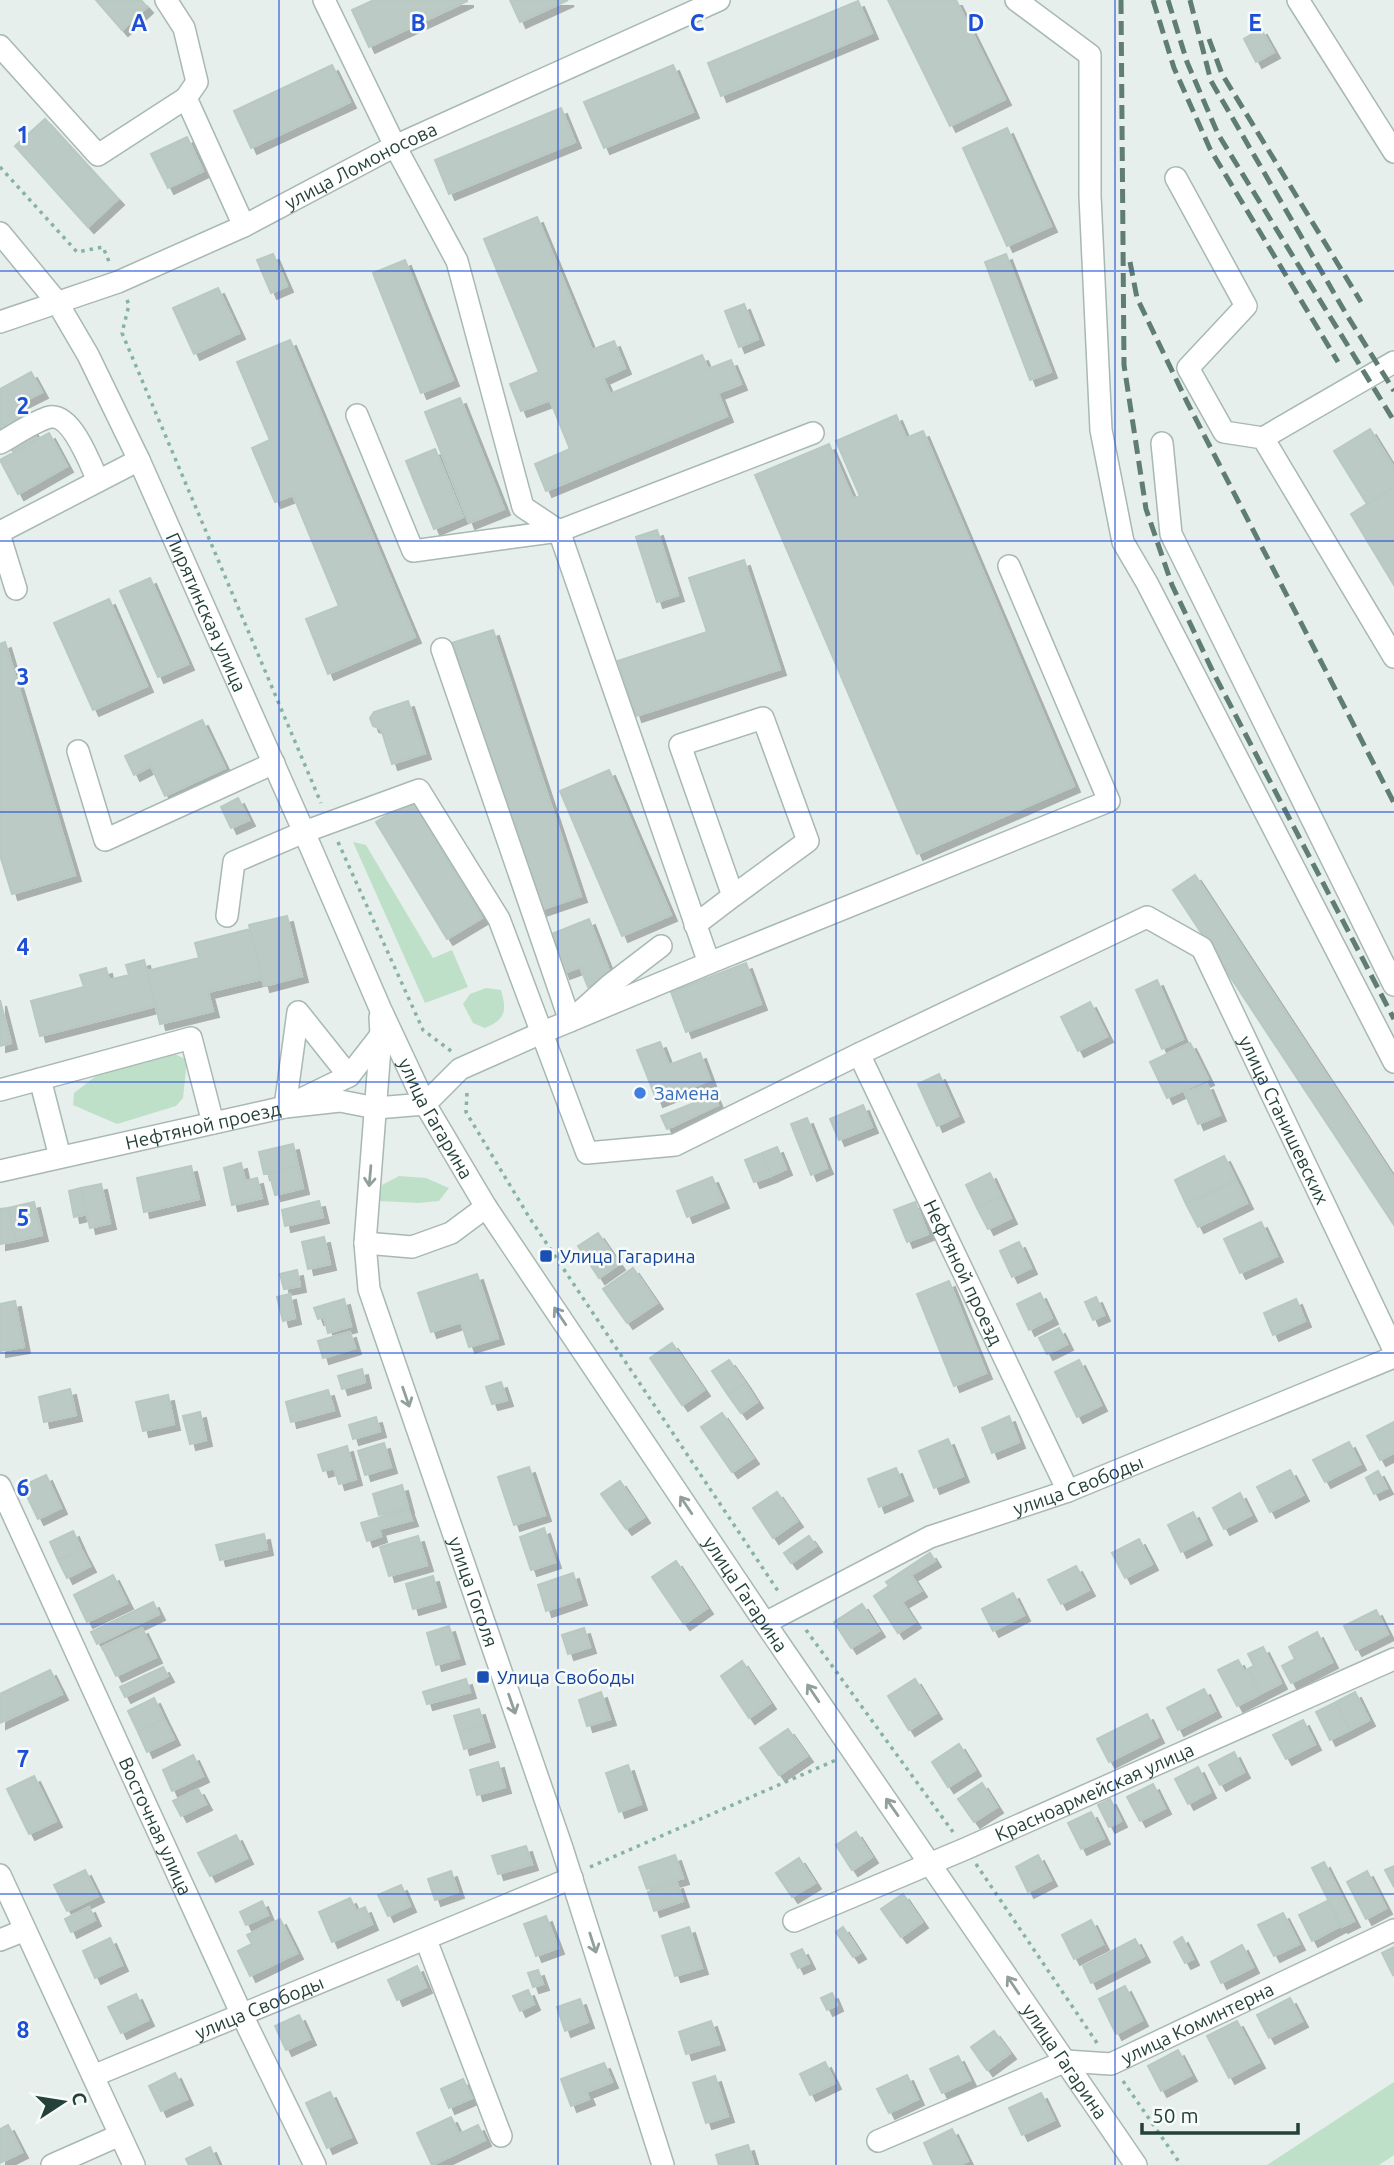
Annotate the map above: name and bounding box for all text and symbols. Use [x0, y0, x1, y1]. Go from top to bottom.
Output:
text: A [131, 10, 147, 35]
text: B [410, 10, 426, 35]
text: C [690, 10, 705, 35]
text: D [968, 10, 984, 35]
text: E [1248, 10, 1262, 35]
street label: улица Ломоносова [281, 118, 440, 213]
text: 1 [17, 122, 29, 147]
text: 2 [17, 393, 29, 418]
street label: Пирятинская улица [162, 529, 251, 695]
text: 3 [17, 664, 29, 689]
text: 4 [17, 934, 30, 959]
street label: улица Станишевских [1234, 1032, 1334, 1208]
street label: улица Гагарина [394, 1054, 478, 1183]
place label: Замена [654, 1082, 720, 1104]
marker: Замена [632, 1085, 648, 1101]
street label: Нефтяной проезд [123, 1097, 283, 1154]
one-way arrow [363, 1164, 376, 1187]
street label: Нефтяной проезд [919, 1196, 1008, 1349]
text: 5 [17, 1205, 29, 1230]
place label: Улица Гагарина [560, 1245, 695, 1267]
marker: Улица Гагарина [538, 1248, 554, 1264]
one-way arrow [552, 1307, 567, 1326]
one-way arrow [401, 1385, 413, 1407]
street label: улица Свободы [1010, 1450, 1146, 1520]
text: 6 [17, 1475, 30, 1500]
one-way arrow [679, 1496, 694, 1515]
street label: улица Гагарина [699, 1532, 792, 1656]
street label: улица Гоголя [444, 1534, 503, 1650]
place label: Улица Свободы [497, 1666, 635, 1688]
marker: Улица Свободы [475, 1669, 491, 1685]
one-way arrow [806, 1684, 821, 1703]
one-way arrow [507, 1693, 519, 1715]
street label: Красноармейская улица [992, 1738, 1197, 1845]
text: 7 [17, 1746, 29, 1771]
street label: Восточная улица [115, 1754, 197, 1899]
one-way arrow [885, 1798, 899, 1817]
one-way arrow [587, 1932, 600, 1954]
street label: улица Свободы [192, 1971, 327, 2044]
one-way arrow [1006, 1976, 1021, 1995]
street label: улица Коминтерна [1118, 1978, 1277, 2069]
street label: улица Гагарина [1018, 1999, 1112, 2123]
text: 8 [17, 2017, 29, 2042]
north arrow [28, 2067, 98, 2137]
text: С [68, 2090, 92, 2107]
scale bar [1142, 2092, 1298, 2136]
text: 50 m [1152, 2103, 1199, 2127]

